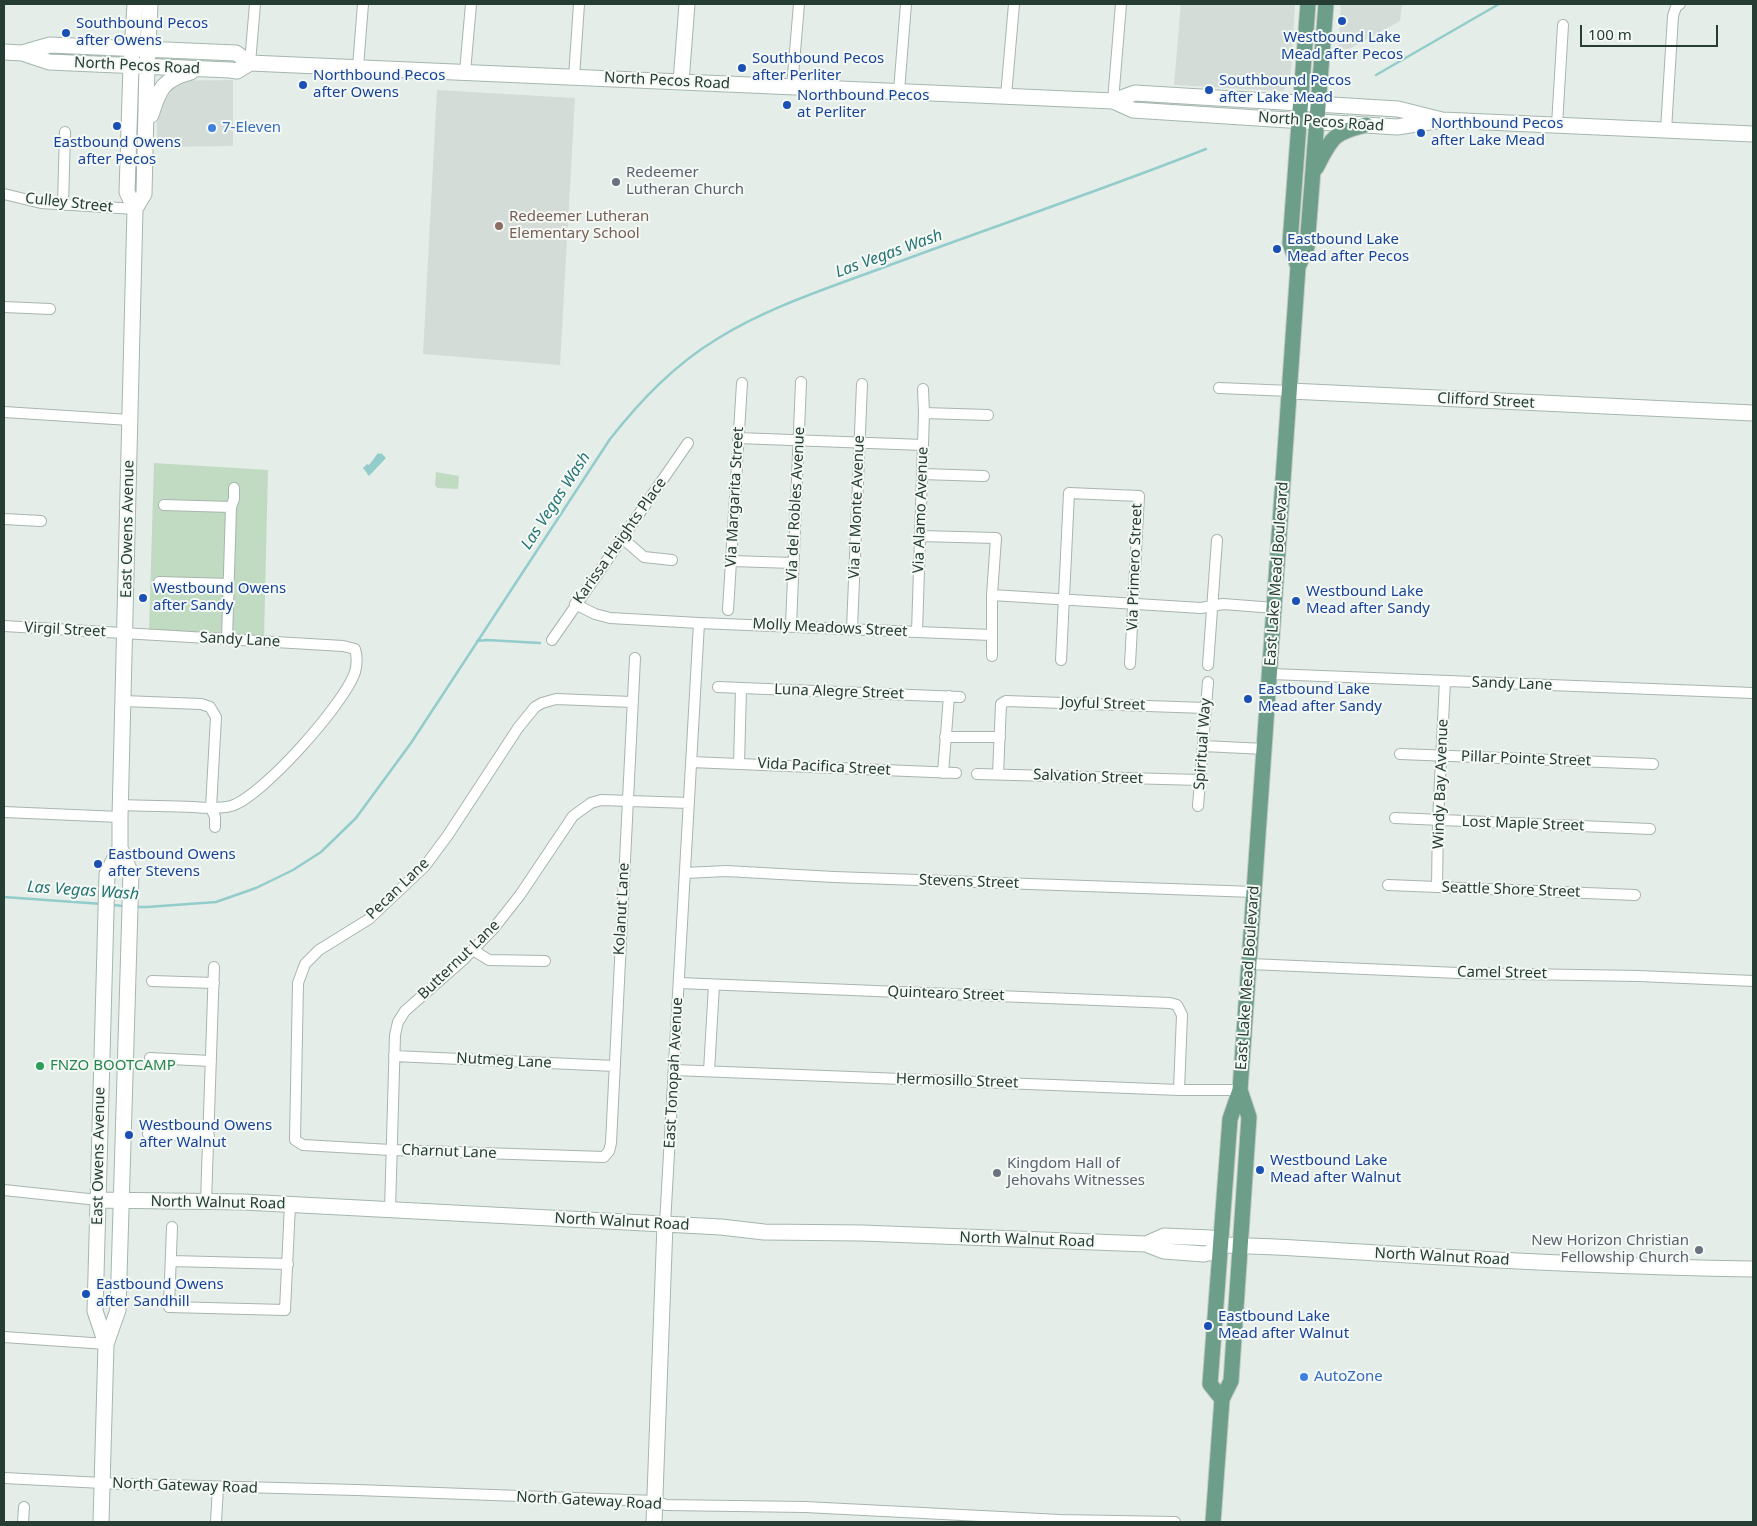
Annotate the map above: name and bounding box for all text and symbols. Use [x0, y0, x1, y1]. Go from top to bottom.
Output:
place label: Southbound Pecos after Owens [76, 15, 208, 50]
marker: Westbound Lake Mead after Pecos [1336, 15, 1348, 27]
scale bar [1582, 15, 1720, 47]
text: 100 m [1588, 24, 1632, 44]
marker: Southbound Pecos after Owens [60, 27, 72, 39]
place label: Westbound Lake Mead after Pecos [1281, 29, 1403, 64]
place label: Southbound Pecos after Perliter [752, 50, 884, 85]
street label: North Pecos Road [74, 54, 200, 78]
marker: Southbound Pecos after Perliter [736, 62, 748, 74]
place label: Northbound Pecos after Owens [313, 67, 445, 102]
street label: North Pecos Road [604, 69, 730, 93]
place label: Southbound Pecos after Lake Mead [1219, 72, 1351, 107]
marker: Northbound Pecos after Owens [297, 79, 309, 91]
marker: Southbound Pecos after Lake Mead [1203, 84, 1215, 96]
place label: Northbound Pecos at Perliter [797, 87, 929, 122]
marker: Northbound Pecos at Perliter [781, 99, 793, 111]
street label: North Pecos Road [1257, 109, 1385, 135]
place label: Northbound Pecos after Lake Mead [1431, 115, 1563, 150]
place label: 7-Eleven [222, 119, 281, 137]
marker: Eastbound Owens after Pecos [111, 120, 123, 132]
marker: 7-Eleven [206, 122, 218, 134]
marker: Northbound Pecos after Lake Mead [1415, 127, 1427, 139]
place label: Eastbound Owens after Pecos [53, 134, 181, 169]
place label: Redeemer Lutheran Church [626, 164, 744, 199]
marker: Redeemer Lutheran Church [610, 176, 622, 188]
street label: Culley Street [24, 189, 114, 217]
place label: Redeemer Lutheran Elementary School [509, 208, 649, 243]
marker: Redeemer Lutheran Elementary School [493, 220, 505, 232]
water label: Las Vegas Wash [833, 226, 945, 282]
place label: Eastbound Lake Mead after Pecos [1287, 231, 1409, 266]
marker: Eastbound Lake Mead after Pecos [1271, 243, 1283, 255]
street label: Clifford Street [1437, 389, 1535, 413]
street label: Via Margarita Street [722, 426, 748, 568]
street label: Via del Robles Avenue [783, 426, 809, 582]
street label: Via el Monte Avenue [845, 435, 869, 579]
street label: Via Alamo Avenue [910, 446, 932, 574]
water label: Las Vegas Wash [517, 449, 595, 553]
street label: East Owens Avenue [118, 460, 138, 598]
street label: Karissa Heights Place [570, 474, 670, 608]
street label: East Lake Mead Boulevard [1262, 481, 1292, 667]
street label: Via Primero Street [1124, 503, 1146, 631]
place label: Westbound Owens after Sandy [153, 580, 286, 615]
place label: Westbound Lake Mead after Sandy [1306, 583, 1430, 618]
marker: Westbound Owens after Sandy [137, 592, 149, 604]
marker: Westbound Lake Mead after Sandy [1290, 595, 1302, 607]
street label: Molly Meadows Street [752, 615, 908, 641]
street label: Virgil Street [24, 619, 106, 641]
street label: Sandy Lane [199, 629, 281, 651]
street label: Sandy Lane [1471, 674, 1553, 694]
street label: Luna Alegre Street [774, 681, 904, 703]
place label: Eastbound Lake Mead after Sandy [1258, 681, 1382, 716]
marker: Eastbound Lake Mead after Sandy [1242, 693, 1254, 705]
street label: Joyful Street [1060, 694, 1146, 714]
street label: Spiritual Way [1191, 697, 1215, 791]
street label: Windy Bay Avenue [1430, 719, 1452, 849]
street label: Pillar Pointe Street [1461, 748, 1591, 770]
street label: Vida Pacifica Street [757, 755, 891, 779]
street label: Salvation Street [1033, 766, 1143, 788]
street label: Lost Maple Street [1461, 813, 1585, 835]
place label: Eastbound Owens after Stevens [108, 846, 236, 881]
street label: Pecan Lane [363, 855, 433, 923]
marker: Eastbound Owens after Stevens [92, 858, 104, 870]
street label: Kolanut Lane [611, 862, 633, 956]
street label: Stevens Street [919, 871, 1019, 893]
water label: Las Vegas Wash [26, 878, 140, 904]
street label: Seattle Shore Street [1441, 879, 1581, 901]
street label: East Lake Mead Boulevard [1233, 885, 1263, 1071]
street label: Butternut Lane [414, 917, 504, 1003]
street label: Camel Street [1457, 963, 1547, 983]
street label: Quintearo Street [887, 983, 1005, 1005]
street label: East Tonopah Avenue [661, 997, 687, 1149]
street label: Nutmeg Lane [456, 1050, 552, 1072]
place label: FNZO BOOTCAMP [50, 1057, 176, 1075]
marker: FNZO BOOTCAMP [34, 1060, 46, 1072]
street label: Hermosillo Street [895, 1070, 1019, 1092]
street label: East Owens Avenue [89, 1087, 109, 1225]
place label: Westbound Owens after Walnut [139, 1117, 272, 1152]
marker: Westbound Owens after Walnut [123, 1129, 135, 1141]
street label: Charnut Lane [401, 1141, 497, 1163]
place label: Westbound Lake Mead after Walnut [1270, 1152, 1401, 1187]
place label: Kingdom Hall of Jehovahs Witnesses [1007, 1155, 1145, 1190]
marker: Westbound Lake Mead after Walnut [1254, 1164, 1266, 1176]
marker: Kingdom Hall of Jehovahs Witnesses [991, 1167, 1003, 1179]
street label: North Walnut Road [150, 1193, 286, 1213]
street label: North Walnut Road [554, 1209, 690, 1235]
street label: North Walnut Road [959, 1229, 1095, 1251]
place label: New Horizon Christian Fellowship Church [1531, 1232, 1689, 1267]
street label: North Walnut Road [1374, 1244, 1510, 1270]
marker: New Horizon Christian Fellowship Church [1693, 1244, 1705, 1256]
place label: Eastbound Owens after Sandhill [96, 1276, 224, 1311]
marker: Eastbound Owens after Sandhill [80, 1288, 92, 1300]
place label: Eastbound Lake Mead after Walnut [1218, 1308, 1349, 1343]
marker: Eastbound Lake Mead after Walnut [1202, 1320, 1214, 1332]
place label: AutoZone [1314, 1368, 1383, 1386]
marker: AutoZone [1298, 1371, 1310, 1383]
street label: North Gateway Road [112, 1474, 258, 1498]
street label: North Gateway Road [516, 1488, 662, 1514]

